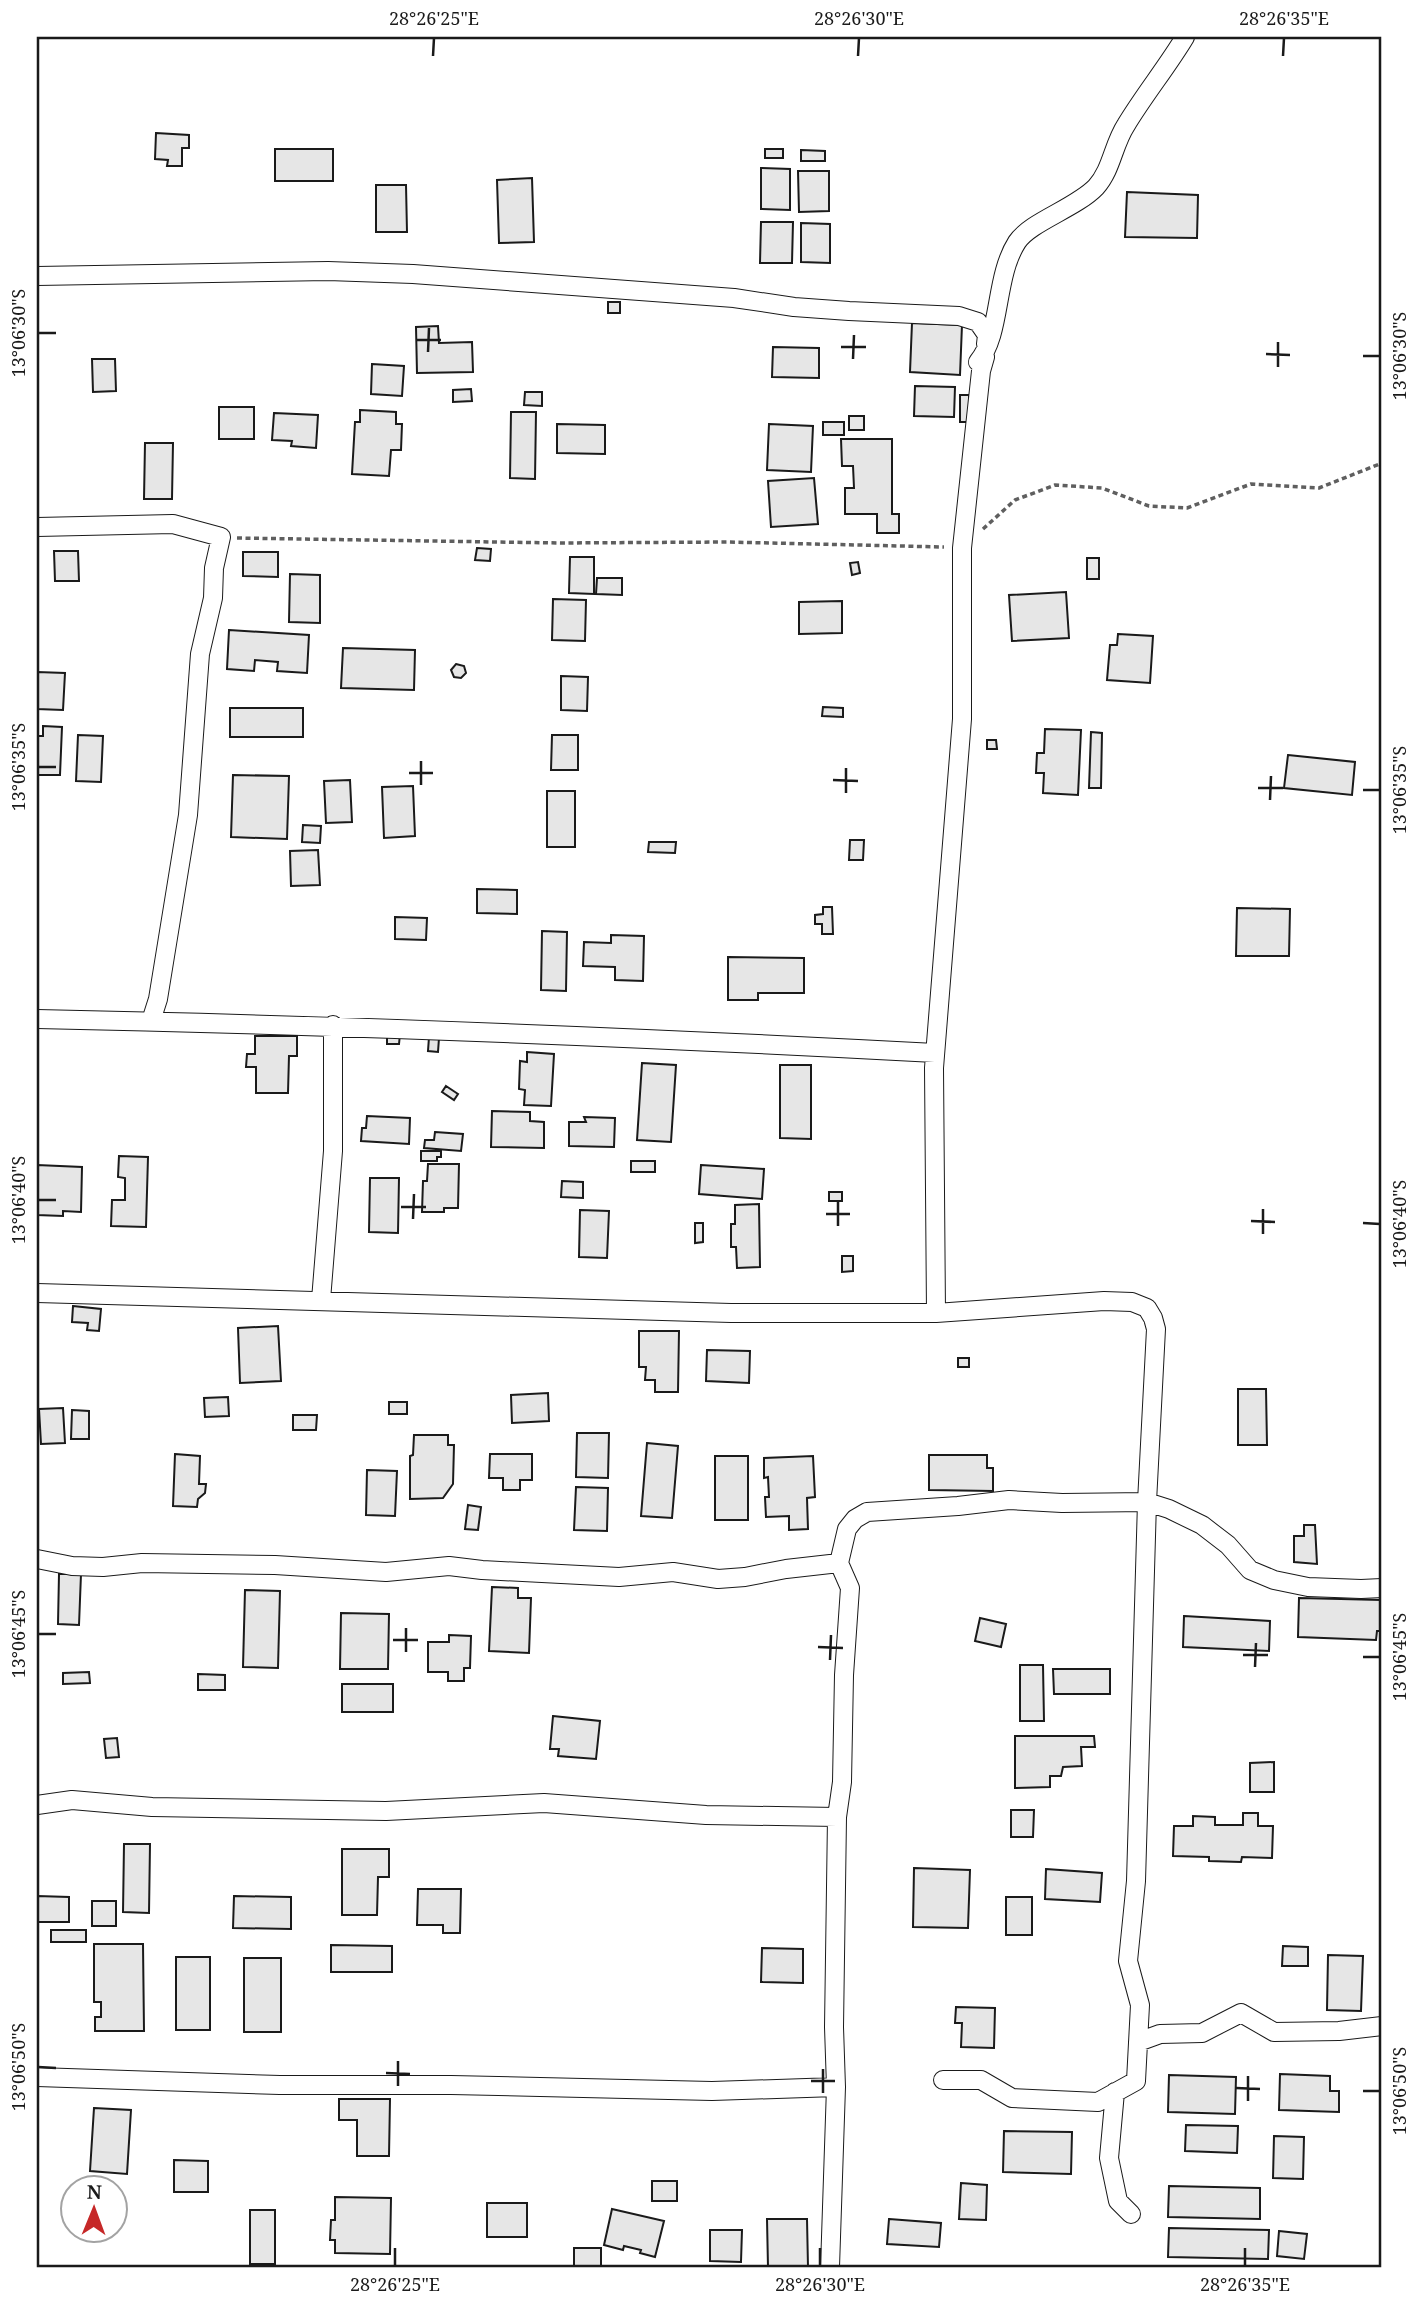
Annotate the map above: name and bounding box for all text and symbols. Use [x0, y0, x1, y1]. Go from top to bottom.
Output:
text: 28°26'25"E [389, 6, 479, 30]
text: 28°26'30"E [814, 6, 904, 30]
text: 28°26'35"E [1239, 6, 1329, 30]
text: 13°06'30"S [6, 289, 30, 377]
text: 13°06'30"S [1387, 312, 1411, 400]
text: 13°06'35"S [6, 723, 30, 811]
text: 13°06'35"S [1387, 746, 1411, 834]
text: 13°06'40"S [6, 1156, 30, 1244]
text: 13°06'40"S [1387, 1180, 1411, 1268]
text: 13°06'45"S [6, 1590, 30, 1678]
text: 13°06'45"S [1387, 1613, 1411, 1701]
text: 13°06'50"S [6, 2023, 30, 2111]
text: 13°06'50"S [1387, 2047, 1411, 2135]
north arrow [60, 2174, 130, 2244]
text: N [87, 2179, 102, 2205]
text: 28°26'25"E [350, 2272, 440, 2296]
text: 28°26'30"E [775, 2272, 865, 2296]
text: 28°26'35"E [1200, 2272, 1290, 2296]

